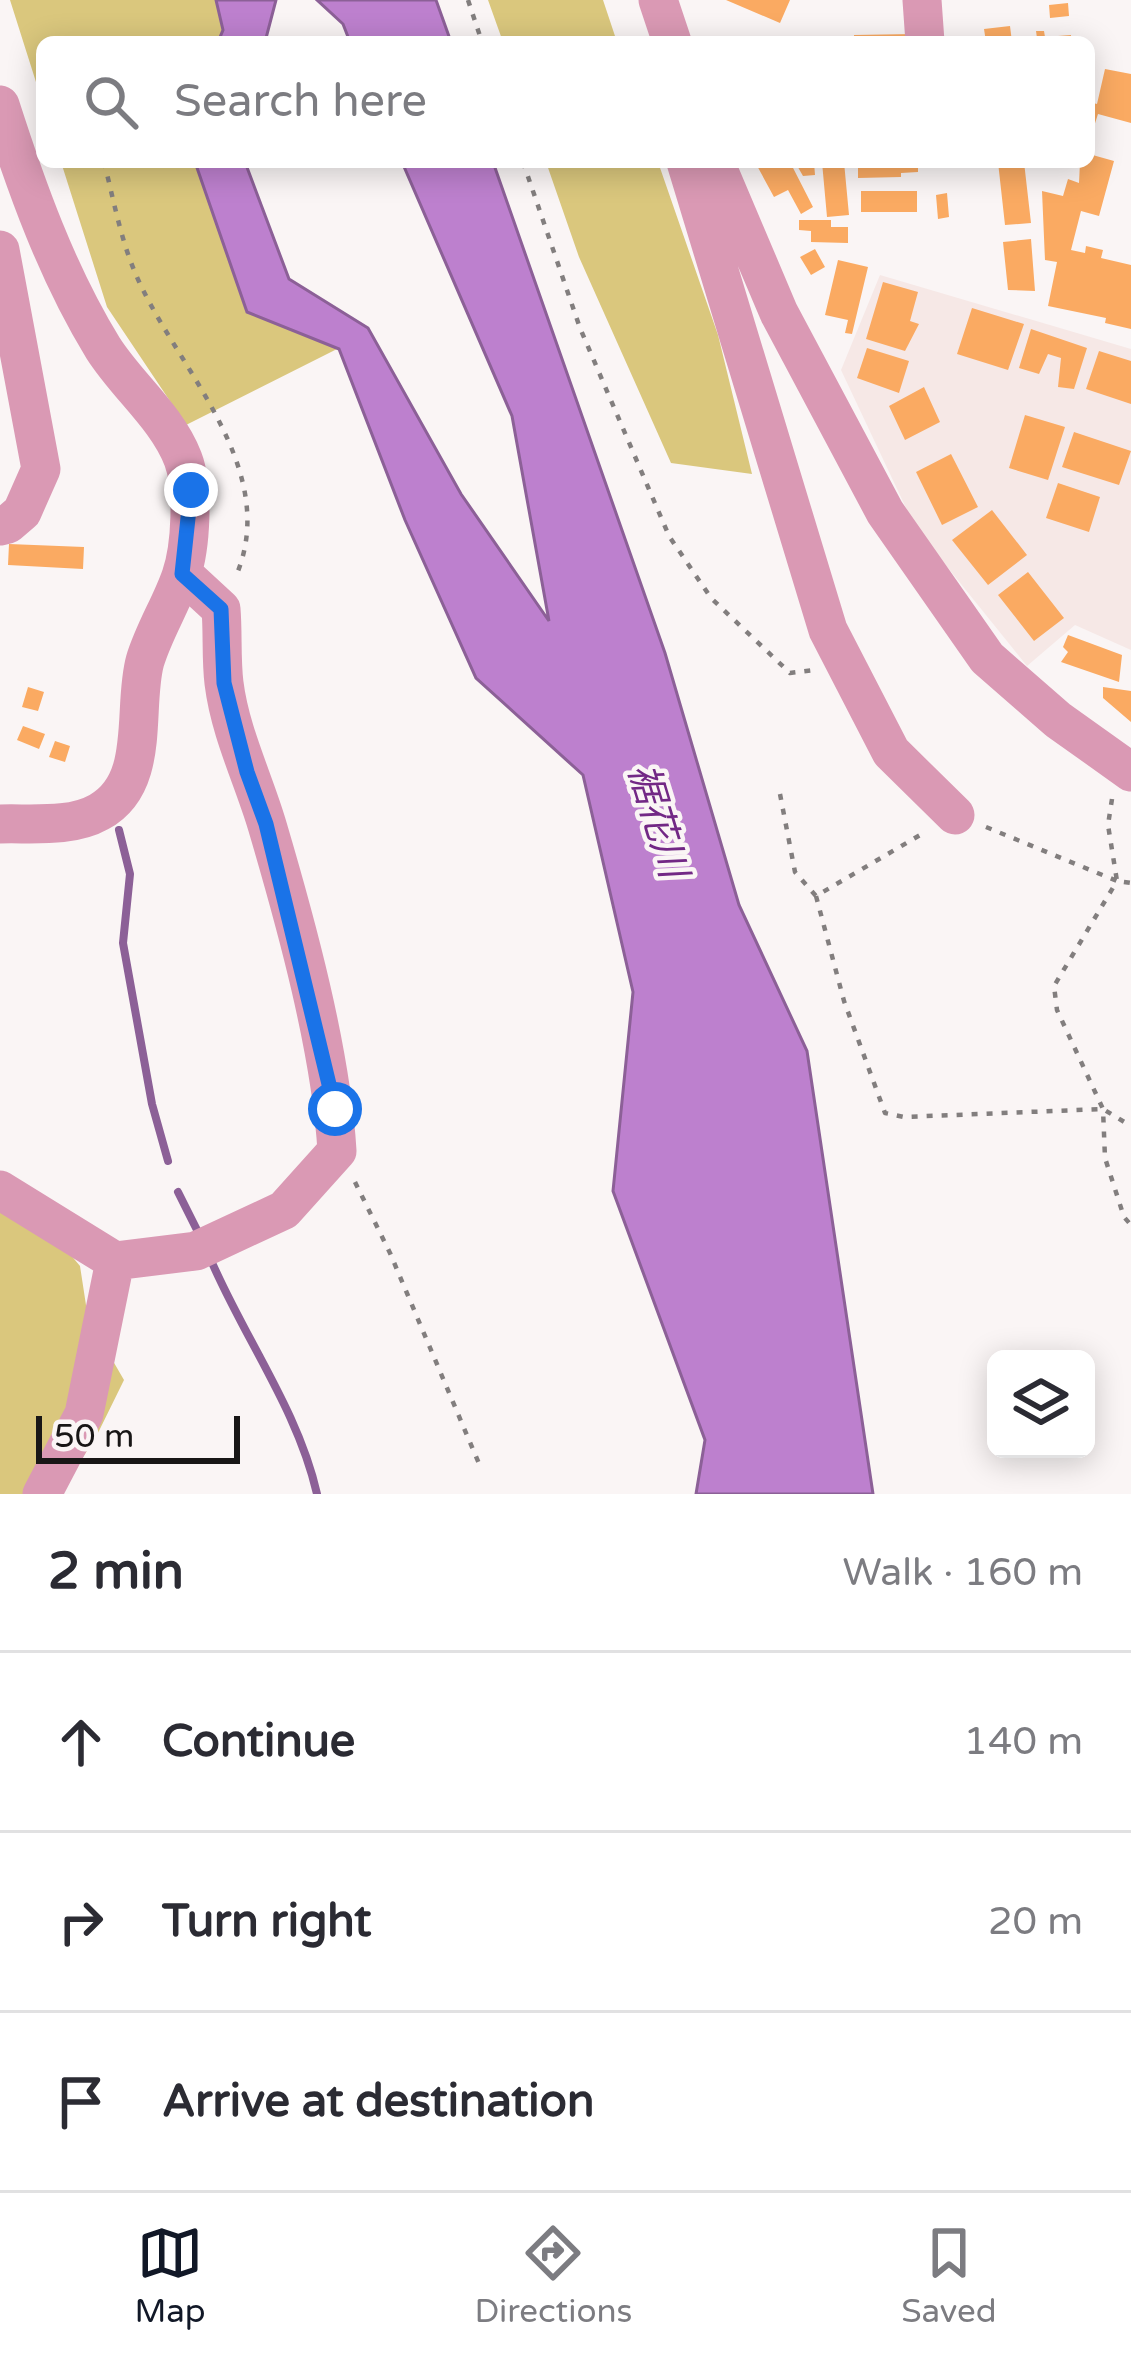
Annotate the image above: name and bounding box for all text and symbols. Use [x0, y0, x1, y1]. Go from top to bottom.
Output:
search box [36, 36, 1095, 168]
icon: search [78, 69, 144, 135]
text: Search here [174, 75, 427, 129]
route end [164, 463, 218, 517]
water label: 裾花川 [618, 758, 698, 887]
route start [308, 1082, 362, 1136]
map controls [987, 1350, 1095, 1458]
button: layers [987, 1350, 1095, 1458]
scale bar [36, 1410, 240, 1463]
text: 50 m [54, 1417, 134, 1456]
text: 2 min [48, 1541, 184, 1603]
text: Walk · 160 m [842, 1549, 1083, 1596]
icon: ahead [48, 1709, 114, 1775]
text: Continue [162, 1715, 355, 1769]
text: 140 m [964, 1718, 1083, 1765]
icon: right [48, 1889, 114, 1955]
text: Turn right [162, 1895, 371, 1949]
text: 20 m [988, 1898, 1083, 1945]
icon: arrive [48, 2069, 114, 2135]
text: Arrive at destination [162, 2075, 594, 2129]
tab: Map [134, 2220, 206, 2331]
tab: Directions [474, 2220, 632, 2331]
tab: Saved [901, 2220, 997, 2331]

